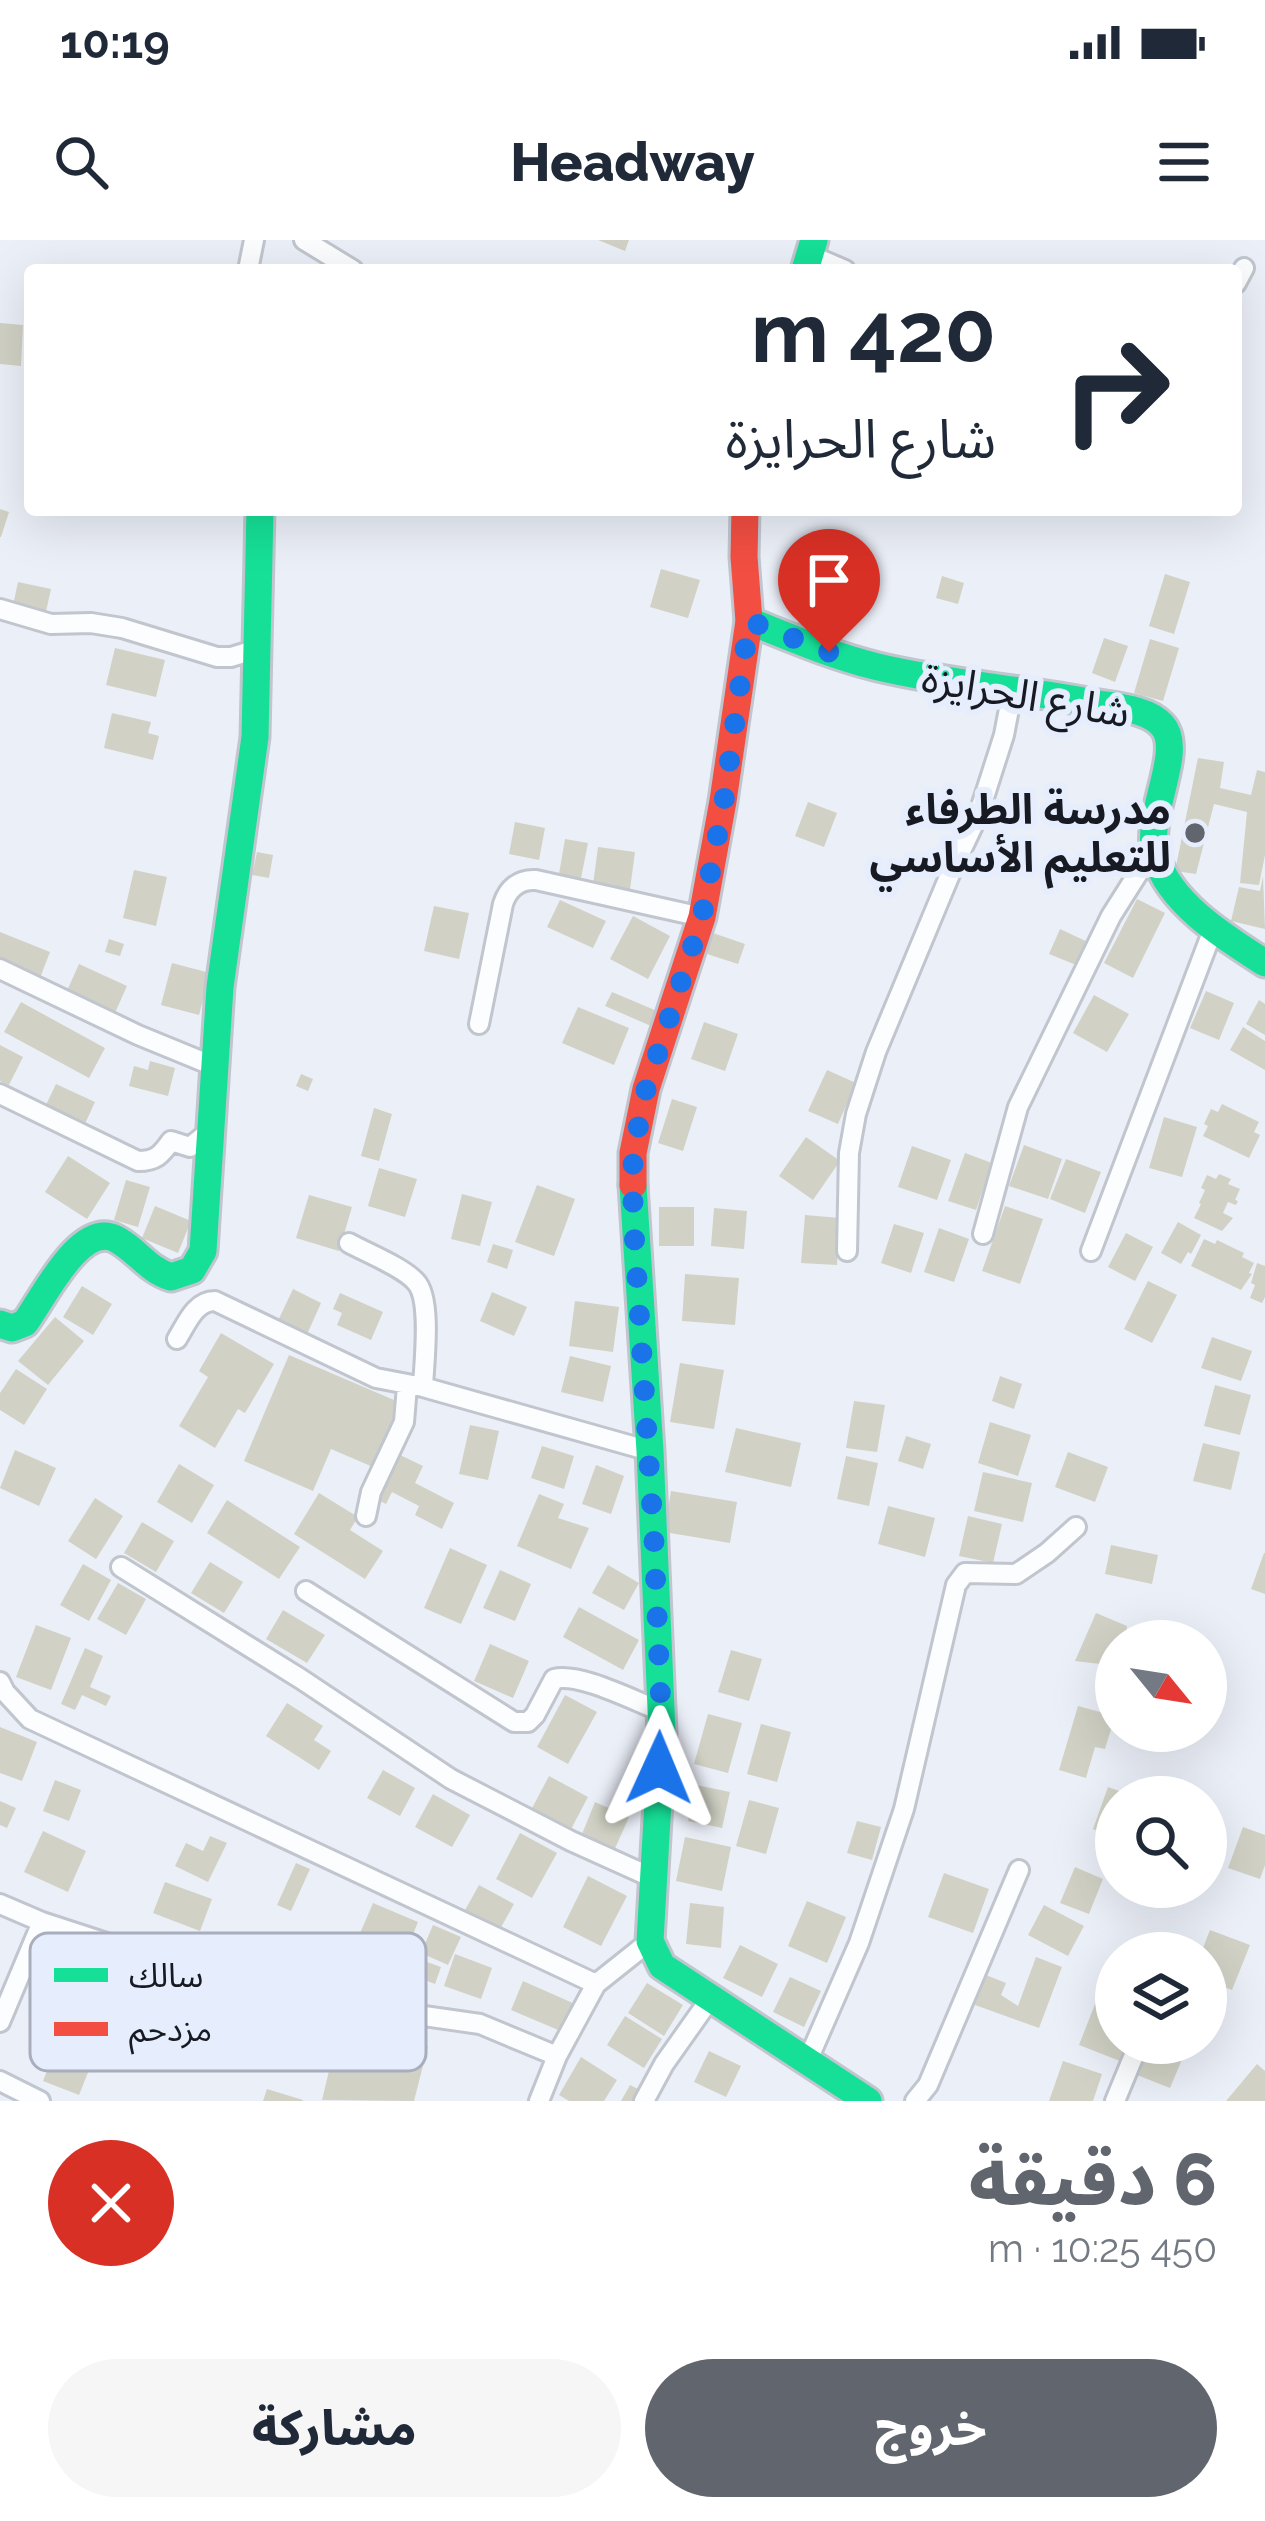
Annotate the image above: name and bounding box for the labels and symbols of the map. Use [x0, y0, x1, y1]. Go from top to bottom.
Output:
pin [778, 529, 880, 652]
street label: شارع الحرايزة [917, 653, 1134, 744]
place label: مدرسة الطرفاء للتعليم الأساسي [869, 785, 1171, 891]
marker: مدرسة الطرفاء للتعليم الأساسي [1182, 820, 1208, 846]
north arrow [1095, 1620, 1227, 1752]
position arrow [596, 1705, 722, 1831]
legend [30, 1933, 426, 2071]
text: سالك [129, 1956, 203, 1995]
text: مزدحم [129, 2010, 212, 2055]

